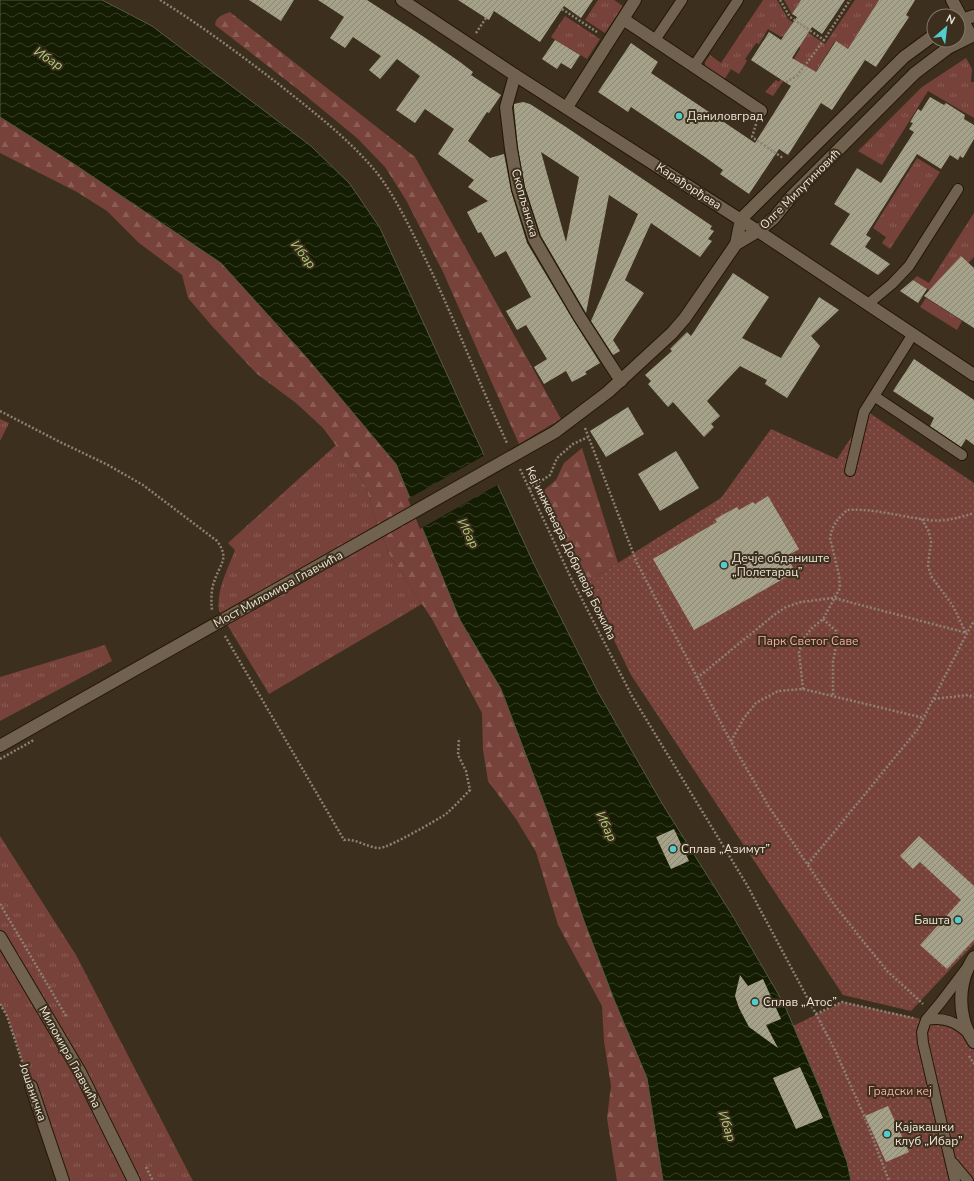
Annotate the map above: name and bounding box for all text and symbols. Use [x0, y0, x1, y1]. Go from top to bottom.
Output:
north arrow [926, 8, 966, 48]
text: N [943, 11, 958, 28]
water label: Ибар [30, 43, 67, 75]
place label: Даниловград [687, 108, 763, 124]
marker: Даниловград [674, 111, 684, 121]
street label: Олге Милутиновић [756, 145, 844, 233]
street label: Карађорђева [653, 159, 725, 213]
street label: Скопљанска [508, 167, 542, 239]
water label: Ибар [286, 237, 320, 273]
street label: Кеј инжењера Добривоја Божића [522, 464, 620, 642]
water label: Ибар [453, 515, 483, 552]
street label: Мост Миломира Главчића [211, 547, 345, 631]
place label: Дечје обданиште „Полетарац” [732, 550, 830, 580]
marker: Дечје обданиште „Полетарац” [719, 560, 729, 570]
park label: Парк Светог Саве [757, 633, 859, 649]
water label: Ибар [591, 808, 621, 845]
place label: Сплав „Азимут” [681, 841, 770, 857]
marker: Сплав „Азимут” [668, 844, 678, 854]
place label: Башта [914, 912, 950, 928]
marker: Башта [953, 915, 963, 925]
place label: Сплав „Атос” [763, 994, 837, 1010]
marker: Сплав „Атос” [750, 997, 760, 1007]
street label: Миломира Главчића [35, 1003, 105, 1111]
street label: Јошаничка [15, 1060, 50, 1123]
park label: Градски кеј [868, 1083, 932, 1099]
water label: Ибар [714, 1108, 741, 1144]
place label: Кајакашки клуб „Ибар” [895, 1119, 963, 1149]
marker: Кајакашки клуб „Ибар” [882, 1129, 892, 1139]

